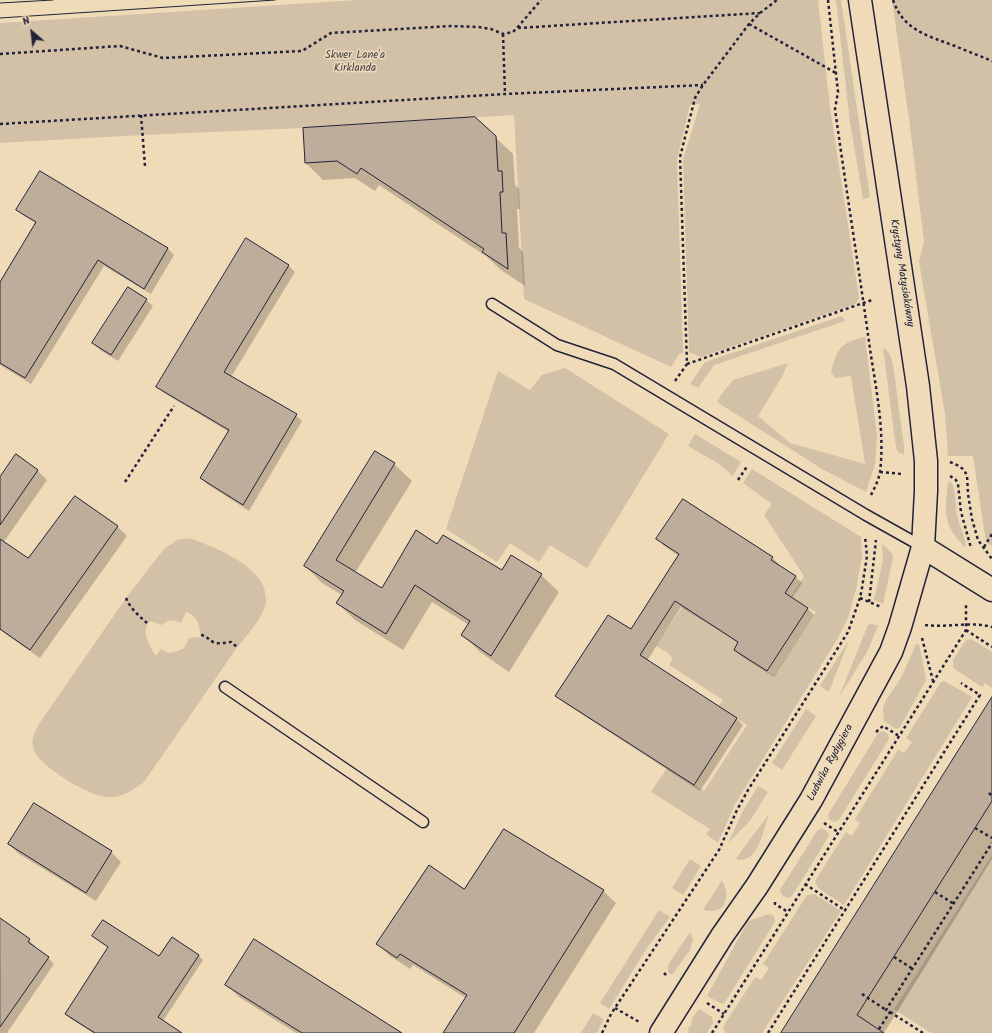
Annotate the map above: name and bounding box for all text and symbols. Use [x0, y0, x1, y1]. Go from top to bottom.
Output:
north arrow [12, 12, 52, 52]
text: N [19, 12, 34, 31]
park label: Skwer Lane'a Kirklanda [325, 49, 385, 75]
street label: Krystyny Matysiakówny [886, 218, 916, 328]
street label: Ludwika Rydygiera [805, 722, 857, 804]

